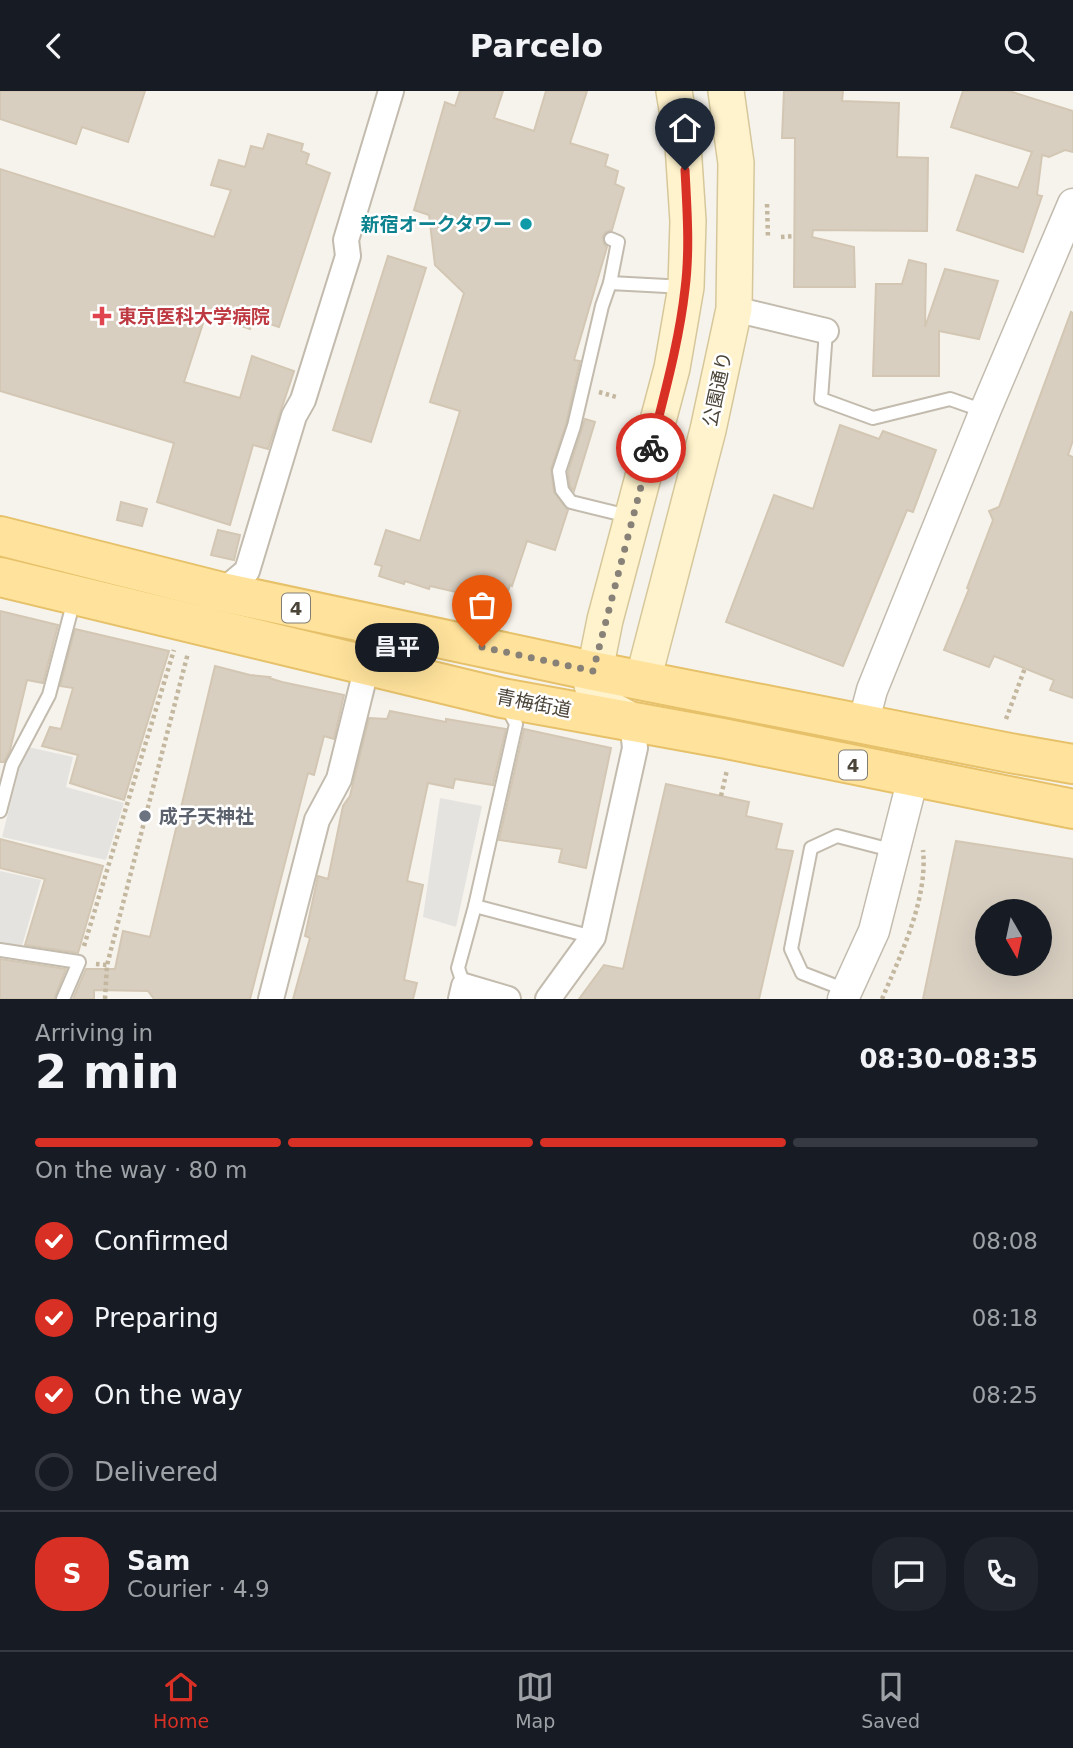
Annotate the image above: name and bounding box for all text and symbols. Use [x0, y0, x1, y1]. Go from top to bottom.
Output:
icon: back [35, 27, 73, 65]
text: Parcelo [470, 27, 603, 65]
icon: search [1000, 27, 1038, 65]
pin [655, 98, 715, 170]
icon: home [666, 109, 704, 147]
place label: 新宿オークタワー [361, 213, 512, 235]
marker: 新宿オークタワー [518, 216, 534, 232]
place label: 東京医科大学病院 [118, 305, 270, 327]
marker: 東京医科大学病院 [92, 306, 112, 326]
street label: 公園通り [698, 350, 736, 428]
courier [616, 413, 686, 483]
icon: bike [632, 429, 670, 467]
pin [452, 575, 512, 647]
icon: bag [463, 586, 501, 624]
road number: 4 [282, 594, 310, 623]
callout: 昌平 [356, 623, 440, 671]
text: 昌平 [374, 634, 420, 660]
street label: 青梅街道 [495, 685, 573, 721]
road number: 4 [839, 751, 867, 779]
place label: 成子天神社 [159, 805, 254, 827]
marker: 成子天神社 [137, 808, 153, 824]
north arrow [975, 899, 1052, 977]
map controls [975, 899, 1052, 976]
text: Arriving in [35, 1020, 153, 1046]
text: 08:30–08:35 [859, 1044, 1038, 1074]
text: 2 min [35, 1045, 179, 1099]
text: On the way · 80 m [35, 1157, 247, 1183]
icon: check [35, 1222, 73, 1260]
text: Confirmed [94, 1226, 229, 1256]
text: 08:08 [972, 1228, 1038, 1254]
icon: check [35, 1299, 73, 1337]
text: Preparing [94, 1303, 219, 1333]
text: 08:18 [972, 1305, 1038, 1331]
icon: check [35, 1376, 73, 1414]
text: On the way [94, 1380, 243, 1410]
text: 08:25 [972, 1382, 1038, 1408]
text: Delivered [94, 1457, 218, 1487]
button: chat [872, 1537, 946, 1611]
button: phone [964, 1537, 1038, 1611]
text: Sam [127, 1546, 190, 1576]
text: S [63, 1559, 81, 1589]
text: Courier · 4.9 [127, 1576, 270, 1602]
tab: Home [153, 1668, 209, 1732]
tab: Map [515, 1668, 555, 1732]
tab: Saved [861, 1668, 920, 1732]

